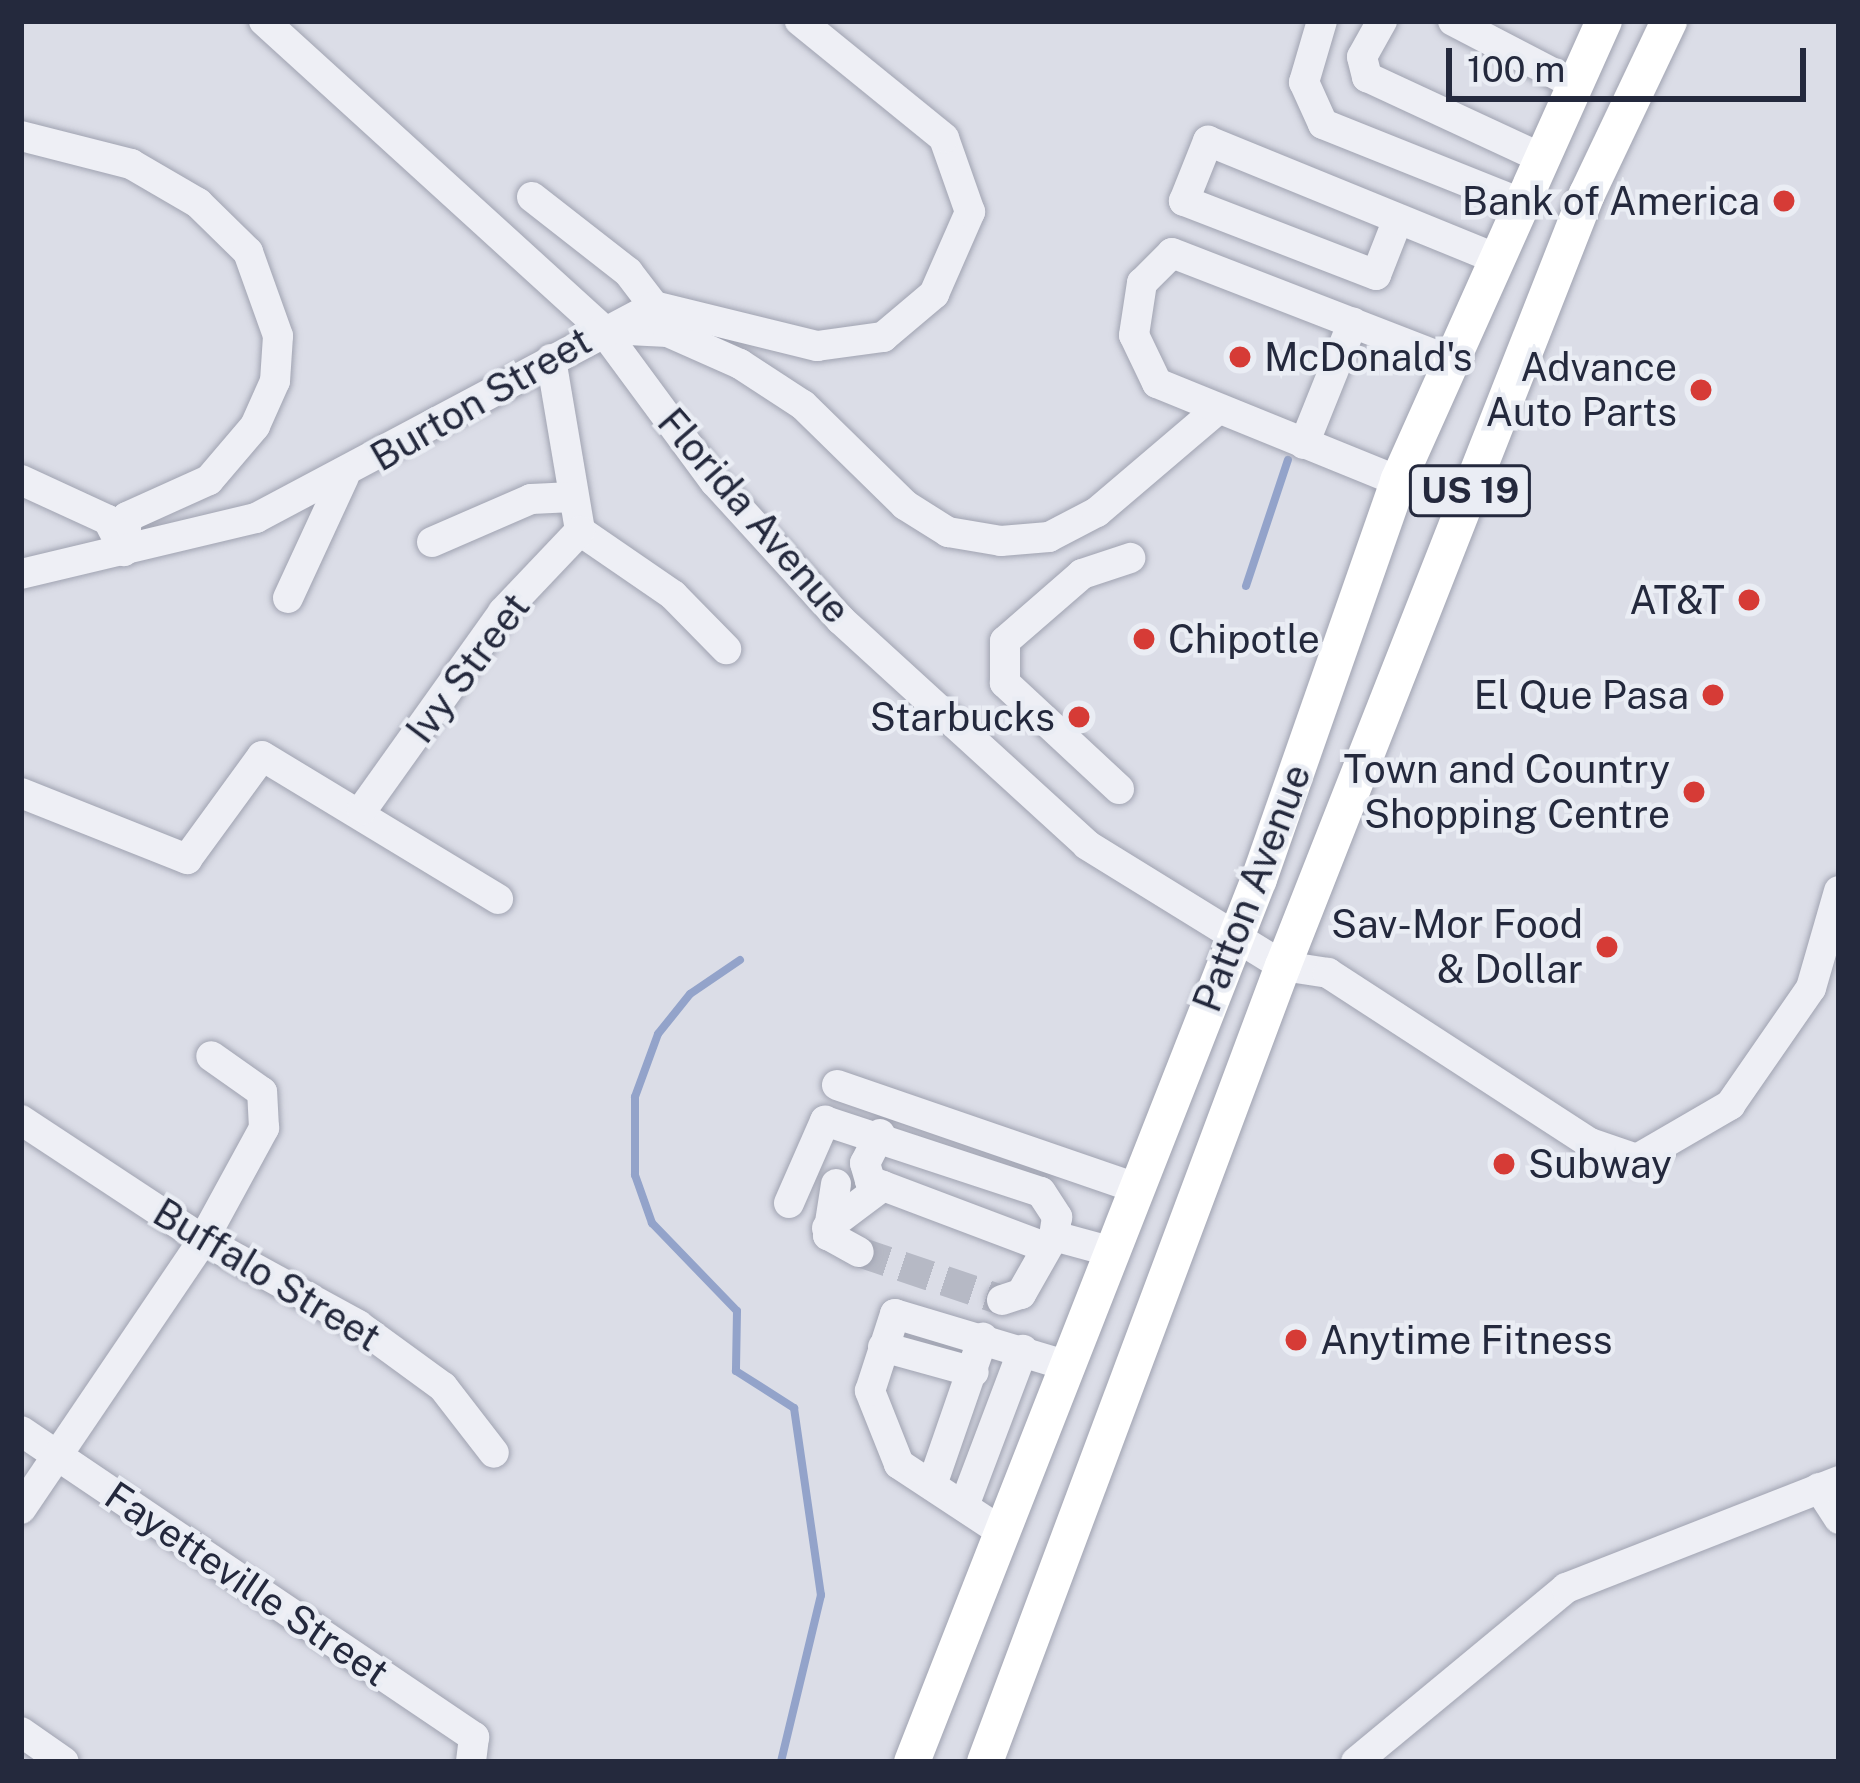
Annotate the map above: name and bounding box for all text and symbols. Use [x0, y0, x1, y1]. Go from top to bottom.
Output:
scale bar [1452, 24, 1812, 98]
text: 100 m [1467, 48, 1565, 90]
place label: Bank of America [1461, 178, 1760, 224]
marker: Bank of America [1771, 188, 1797, 214]
street label: Burton Street [363, 317, 599, 481]
place label: McDonald's [1264, 334, 1473, 380]
marker: McDonald's [1227, 344, 1253, 370]
place label: Advance Auto Parts [1485, 345, 1677, 436]
marker: Advance Auto Parts [1688, 377, 1714, 403]
street label: Florida Avenue [648, 399, 860, 633]
road number: US 19 [1407, 461, 1533, 521]
place label: AT&T [1629, 577, 1725, 623]
street label: Ivy Street [397, 584, 539, 752]
marker: AT&T [1736, 587, 1762, 613]
place label: Chipotle [1168, 616, 1320, 662]
marker: Chipotle [1131, 626, 1157, 652]
place label: El Que Pasa [1473, 672, 1689, 718]
marker: El Que Pasa [1700, 682, 1726, 708]
place label: Starbucks [870, 694, 1055, 740]
marker: Starbucks [1066, 704, 1092, 730]
place label: Town and Country Shopping Centre [1343, 747, 1670, 838]
street label: Patton Avenue [1183, 758, 1321, 1018]
marker: Town and Country Shopping Centre [1681, 779, 1707, 805]
place label: Sav-Mor Food & Dollar [1331, 902, 1583, 993]
marker: Sav-Mor Food & Dollar [1594, 934, 1620, 960]
place label: Subway [1528, 1141, 1672, 1187]
marker: Subway [1491, 1151, 1517, 1177]
street label: Buffalo Street [145, 1189, 389, 1361]
place label: Anytime Fitness [1320, 1317, 1613, 1363]
marker: Anytime Fitness [1283, 1327, 1309, 1353]
street label: Fayetteville Street [96, 1472, 398, 1696]

